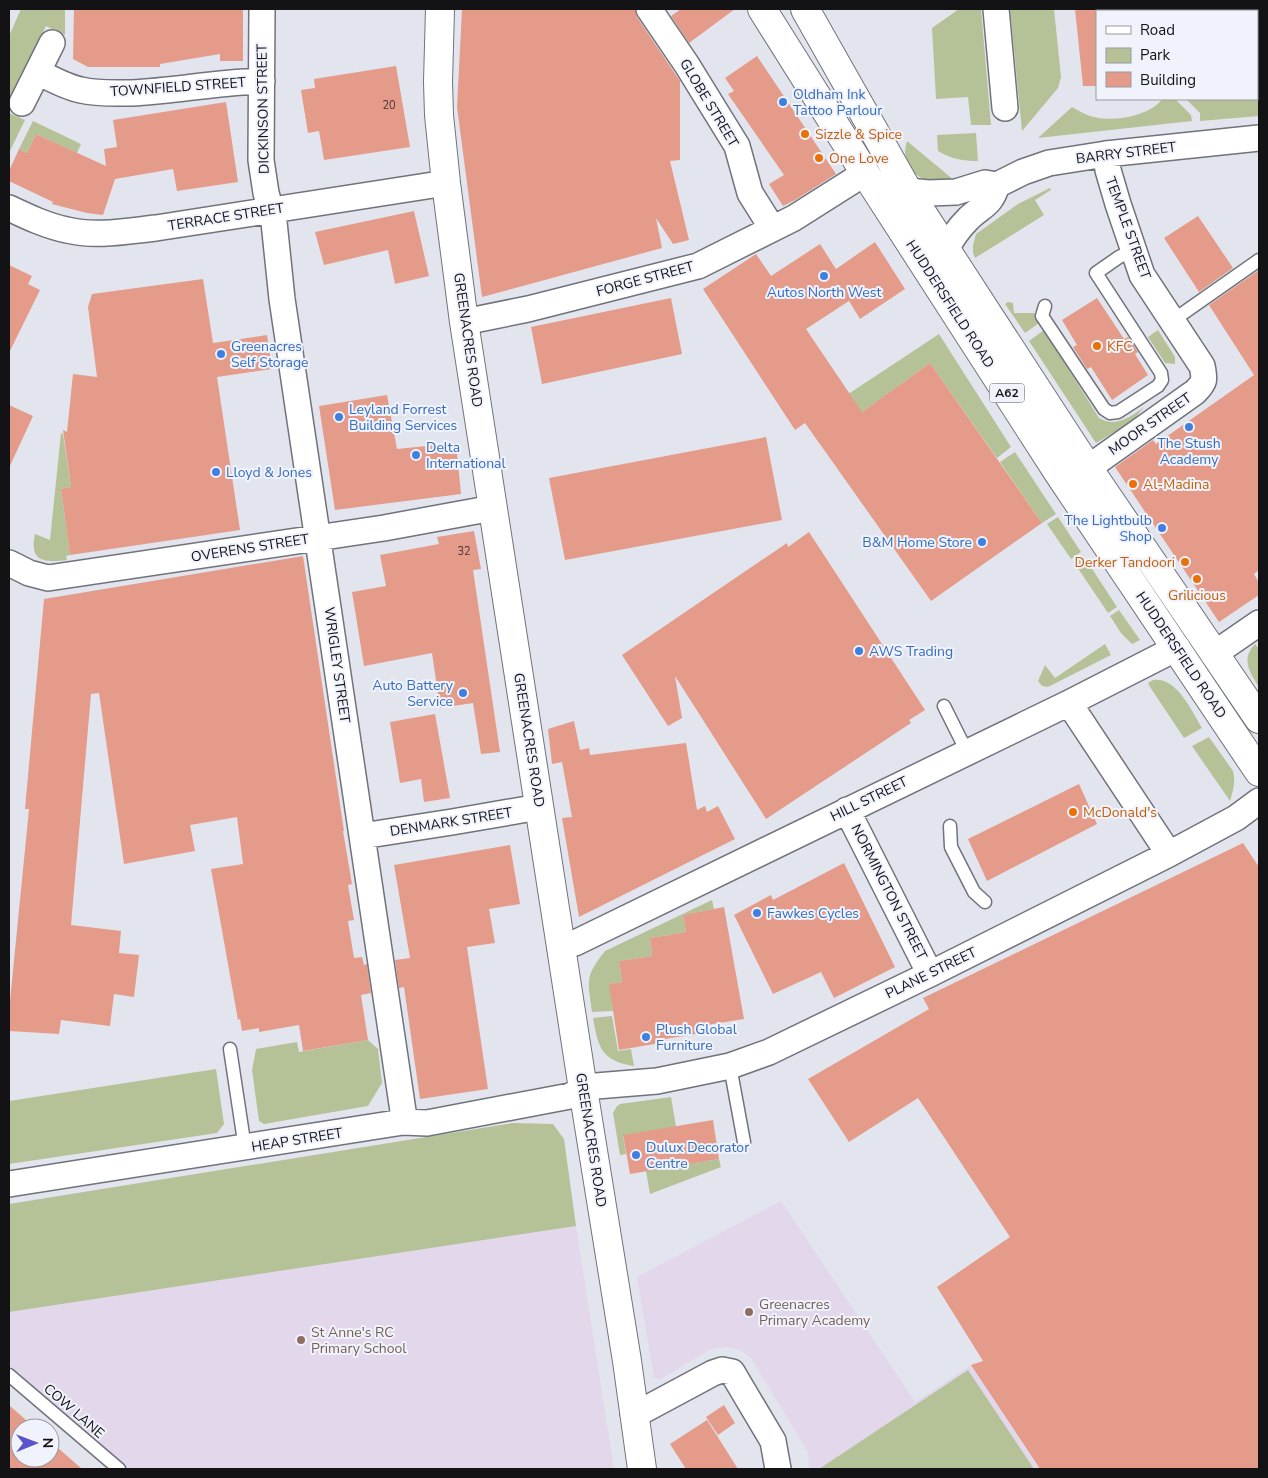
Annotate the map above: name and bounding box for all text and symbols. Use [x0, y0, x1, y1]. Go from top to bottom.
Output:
legend [1096, 10, 1258, 100]
text: Road [1140, 20, 1175, 40]
street label: DICKINSON STREET [252, 43, 274, 174]
text: Park [1140, 45, 1170, 65]
street label: GLOBE STREET [675, 55, 743, 151]
text: Building [1140, 70, 1196, 90]
street label: TOWNFIELD STREET [110, 73, 247, 101]
place label: Oldham Ink Tattoo Parlour [793, 85, 882, 120]
marker: Oldham Ink Tattoo Parlour [777, 96, 789, 108]
house number: 20 [382, 98, 396, 113]
place label: Sizzle & Spice [815, 125, 902, 144]
marker: Sizzle & Spice [799, 128, 811, 140]
street label: BARRY STREET [1075, 137, 1178, 169]
place label: One Love [829, 149, 889, 168]
marker: One Love [813, 152, 825, 164]
street label: TEMPLE STREET [1101, 174, 1156, 282]
street label: TERRACE STREET [167, 198, 286, 236]
street label: HUDDERSFIELD ROAD [901, 236, 999, 372]
street label: FORGE STREET [594, 257, 696, 301]
marker: Autos North West [818, 270, 830, 282]
street label: GREENACRES ROAD [449, 271, 487, 409]
place label: Autos North West [767, 283, 881, 302]
place label: Greenacres Self Storage [231, 337, 309, 372]
place label: KFC [1107, 337, 1133, 356]
marker: KFC [1091, 340, 1103, 352]
marker: Greenacres Self Storage [215, 348, 227, 360]
road number: A62 [990, 383, 1024, 402]
street label: MOOR STREET [1105, 388, 1196, 460]
place label: Leyland Forrest Building Services [349, 400, 458, 435]
marker: Leyland Forrest Building Services [333, 411, 345, 423]
marker: The Stush Academy [1183, 421, 1195, 433]
place label: The Stush Academy [1157, 434, 1221, 469]
place label: Delta International [426, 438, 507, 473]
marker: Delta International [410, 449, 422, 461]
place label: Lloyd & Jones [226, 463, 312, 482]
marker: Lloyd & Jones [210, 466, 222, 478]
place label: Al-Madina [1143, 475, 1209, 494]
marker: Al-Madina [1127, 478, 1139, 490]
place label: The Lightbulb Shop [1064, 511, 1152, 546]
marker: The Lightbulb Shop [1156, 522, 1168, 534]
street label: OVERENS STREET [190, 529, 311, 567]
place label: B&M Home Store [862, 533, 972, 552]
marker: B&M Home Store [976, 536, 988, 548]
house number: 32 [457, 544, 471, 559]
place label: Derker Tandoori [1075, 553, 1175, 572]
marker: Derker Tandoori [1179, 556, 1191, 568]
marker: Grilicious [1191, 573, 1203, 585]
place label: Grilicious [1168, 586, 1226, 605]
street label: HUDDERSFIELD ROAD [1131, 588, 1231, 722]
street label: WRIGLEY STREET [319, 606, 355, 725]
place label: AWS Trading [869, 642, 953, 661]
marker: AWS Trading [853, 645, 865, 657]
street label: GREENACRES ROAD [509, 671, 549, 809]
place label: Auto Battery Service [372, 676, 454, 711]
marker: Auto Battery Service [457, 687, 469, 699]
street label: HILL STREET [827, 772, 911, 826]
street label: DENMARK STREET [388, 803, 514, 841]
place label: McDonald's [1083, 803, 1157, 822]
marker: McDonald's [1067, 806, 1079, 818]
street label: NORMINGTON STREET [847, 821, 932, 963]
place label: Fawkes Cycles [767, 904, 859, 923]
marker: Fawkes Cycles [751, 907, 763, 919]
street label: PLANE STREET [882, 942, 980, 1003]
place label: Plush Global Furniture [656, 1020, 738, 1055]
marker: Plush Global Furniture [640, 1031, 652, 1043]
street label: GREENACRES ROAD [571, 1071, 611, 1209]
street label: HEAP STREET [250, 1123, 345, 1157]
place label: Dulux Decorator Centre [646, 1138, 749, 1173]
marker: Dulux Decorator Centre [630, 1149, 642, 1161]
place label: Greenacres Primary Academy [759, 1295, 871, 1330]
marker: Greenacres Primary Academy [743, 1306, 755, 1318]
place label: St Anne's RC Primary School [311, 1323, 407, 1358]
marker: St Anne's RC Primary School [295, 1334, 307, 1346]
street label: COW LANE [40, 1380, 108, 1442]
north arrow [10, 1418, 60, 1468]

